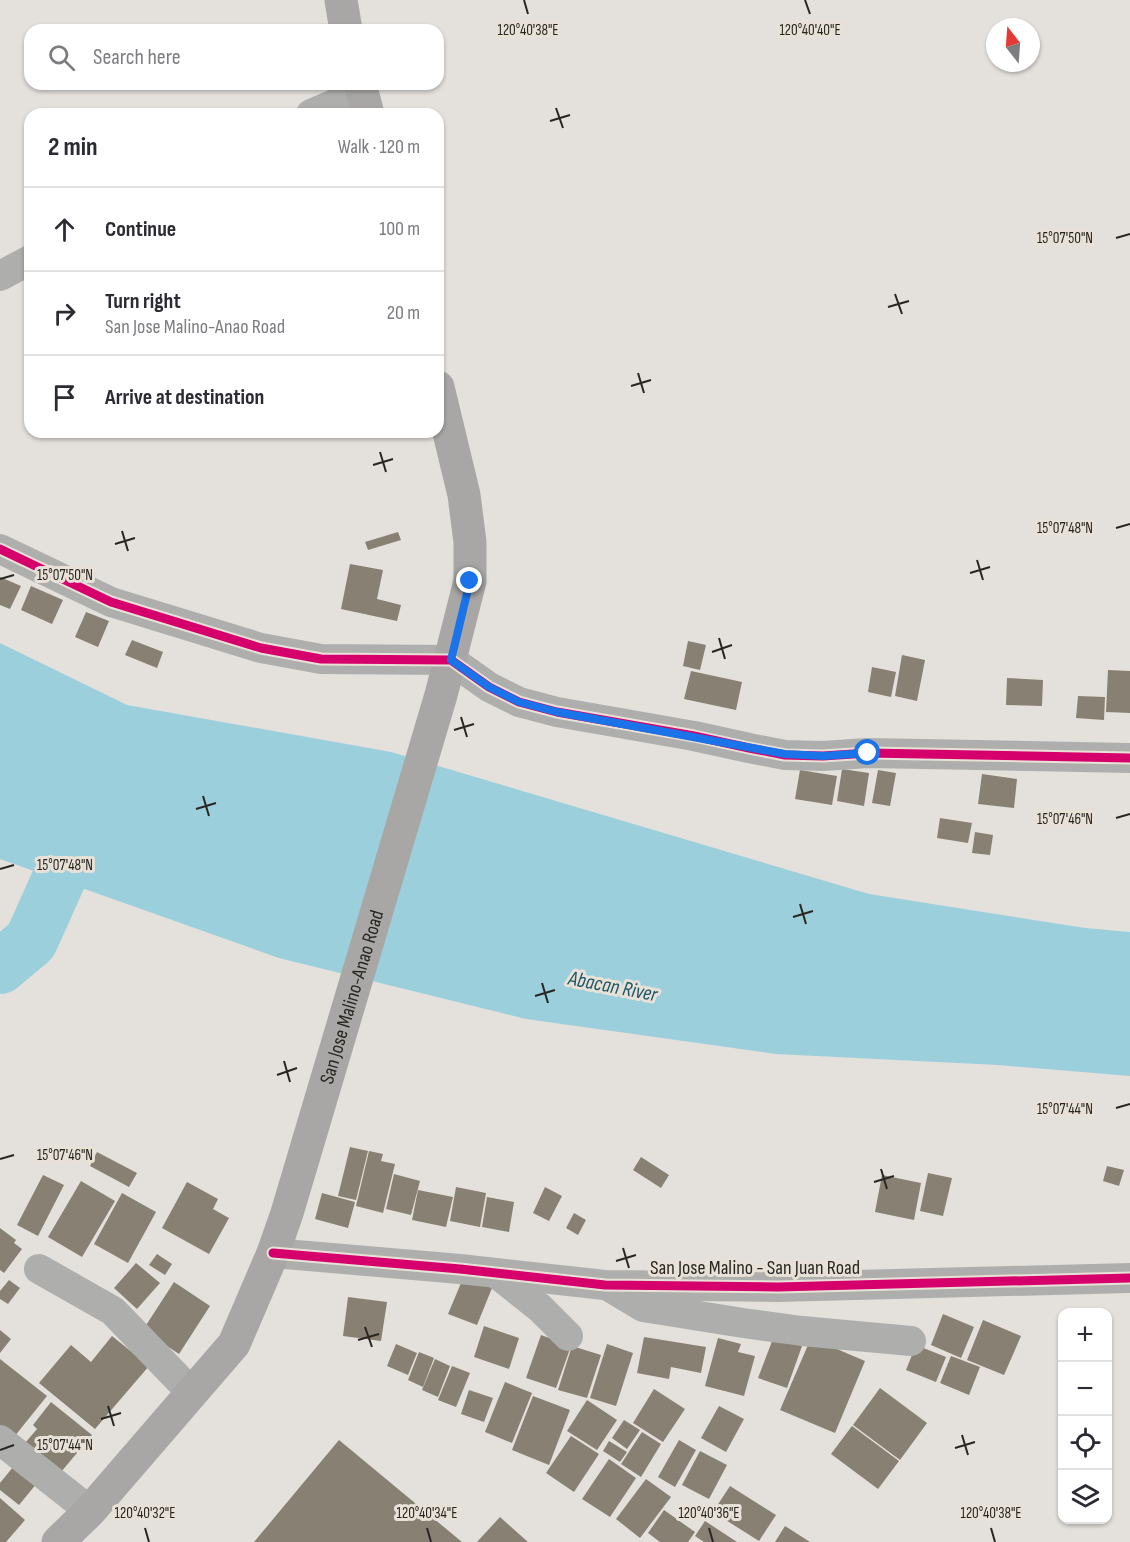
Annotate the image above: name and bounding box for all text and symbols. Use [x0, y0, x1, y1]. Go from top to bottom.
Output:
north arrow [986, 18, 1040, 72]
text: 120°40'38"E [497, 21, 559, 40]
text: 120°40'40"E [779, 21, 841, 40]
search box [24, 24, 444, 90]
icon: search [45, 41, 78, 74]
text: Search here [93, 44, 180, 71]
text: 2 min [48, 132, 98, 163]
text: Walk · 120 m [338, 135, 420, 159]
icon: ahead [48, 213, 81, 246]
text: Continue [105, 216, 176, 243]
text: 100 m [379, 217, 420, 241]
text: 15°07'50"N [1037, 229, 1093, 248]
text: Turn right [105, 288, 181, 315]
icon: right [48, 297, 81, 330]
text: 20 m [387, 301, 420, 325]
text: San Jose Malino-Anao Road [105, 315, 285, 339]
icon: arrive [48, 381, 81, 414]
text: Arrive at destination [105, 384, 264, 411]
text: 15°07'48"N [1037, 519, 1093, 538]
text: 15°07'50"N [37, 566, 93, 585]
route end [456, 567, 482, 593]
route start [854, 739, 880, 765]
text: 15°07'46"N [1037, 810, 1093, 829]
text: 15°07'48"N [37, 856, 93, 875]
street label: San Jose Malino-Anao Road [315, 907, 389, 1087]
water label: Abacan River [565, 965, 661, 1008]
text: 15°07'44"N [1037, 1100, 1093, 1119]
text: 15°07'46"N [37, 1146, 93, 1165]
street label: San Jose Malino - San Juan Road [650, 1256, 860, 1280]
map controls [1058, 1308, 1112, 1524]
button: + [1058, 1308, 1112, 1362]
button: − [1058, 1362, 1112, 1416]
button: locate [1058, 1416, 1112, 1470]
text: 15°07'44"N [37, 1436, 93, 1455]
button: layers [1058, 1470, 1112, 1524]
text: 120°40'32"E [115, 1504, 175, 1523]
text: 120°40'34"E [397, 1504, 457, 1523]
text: 120°40'36"E [678, 1504, 740, 1523]
text: 120°40'38"E [960, 1504, 1022, 1523]

